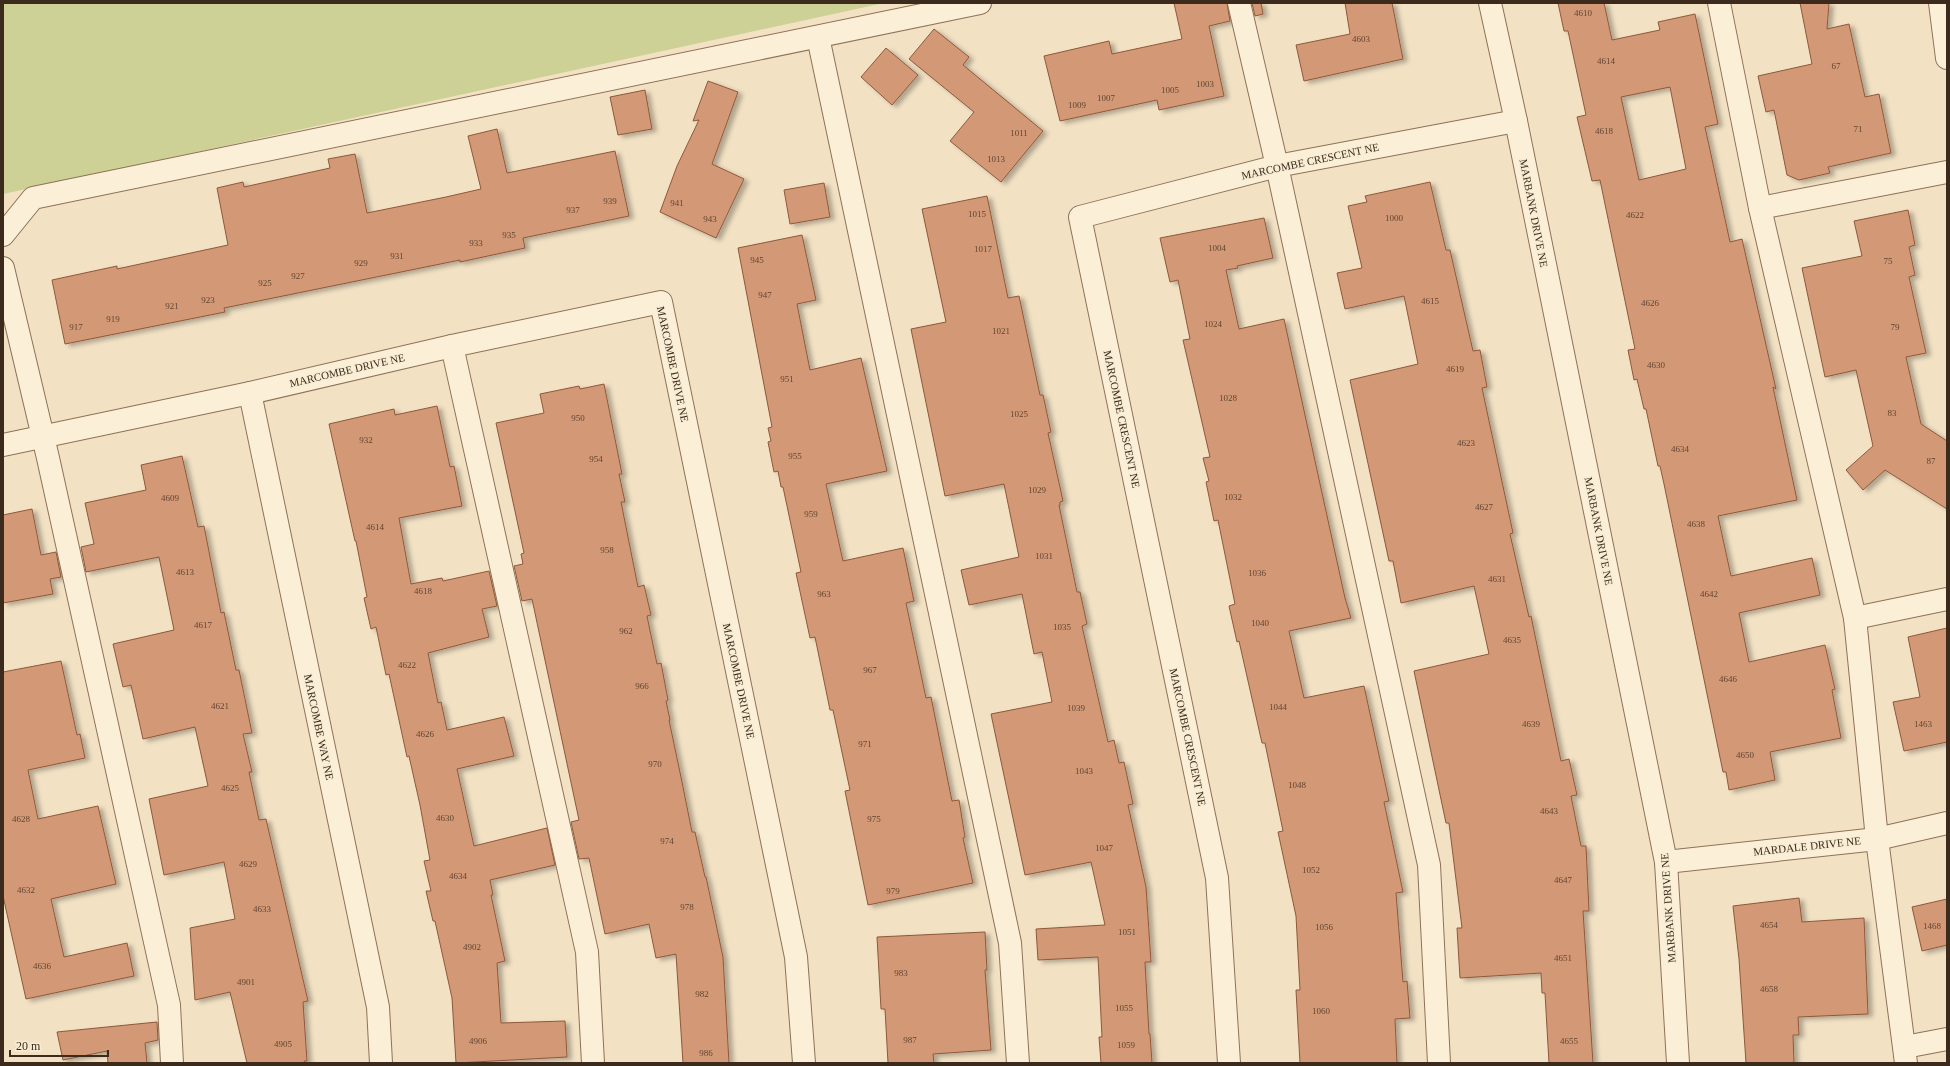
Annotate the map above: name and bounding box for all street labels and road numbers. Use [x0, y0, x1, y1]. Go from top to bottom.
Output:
street label: MARCOMBE CRESCENT NE [1240, 140, 1380, 181]
street label: MARBANK DRIVE NE [1518, 158, 1550, 268]
street label: MARCOMBE DRIVE NE [655, 305, 691, 423]
street label: MARCOMBE CRESCENT NE [1102, 349, 1143, 489]
street label: MARCOMBE DRIVE NE [288, 351, 406, 389]
street label: MARBANK DRIVE NE [1583, 476, 1615, 586]
street label: MARCOMBE DRIVE NE [721, 622, 757, 740]
street label: MARCOMBE CRESCENT NE [1168, 667, 1209, 807]
street label: MARCOMBE WAY NE [302, 673, 336, 781]
street label: MARDALE DRIVE NE [1753, 834, 1862, 858]
street label: MARBANK DRIVE NE [1658, 852, 1678, 963]

